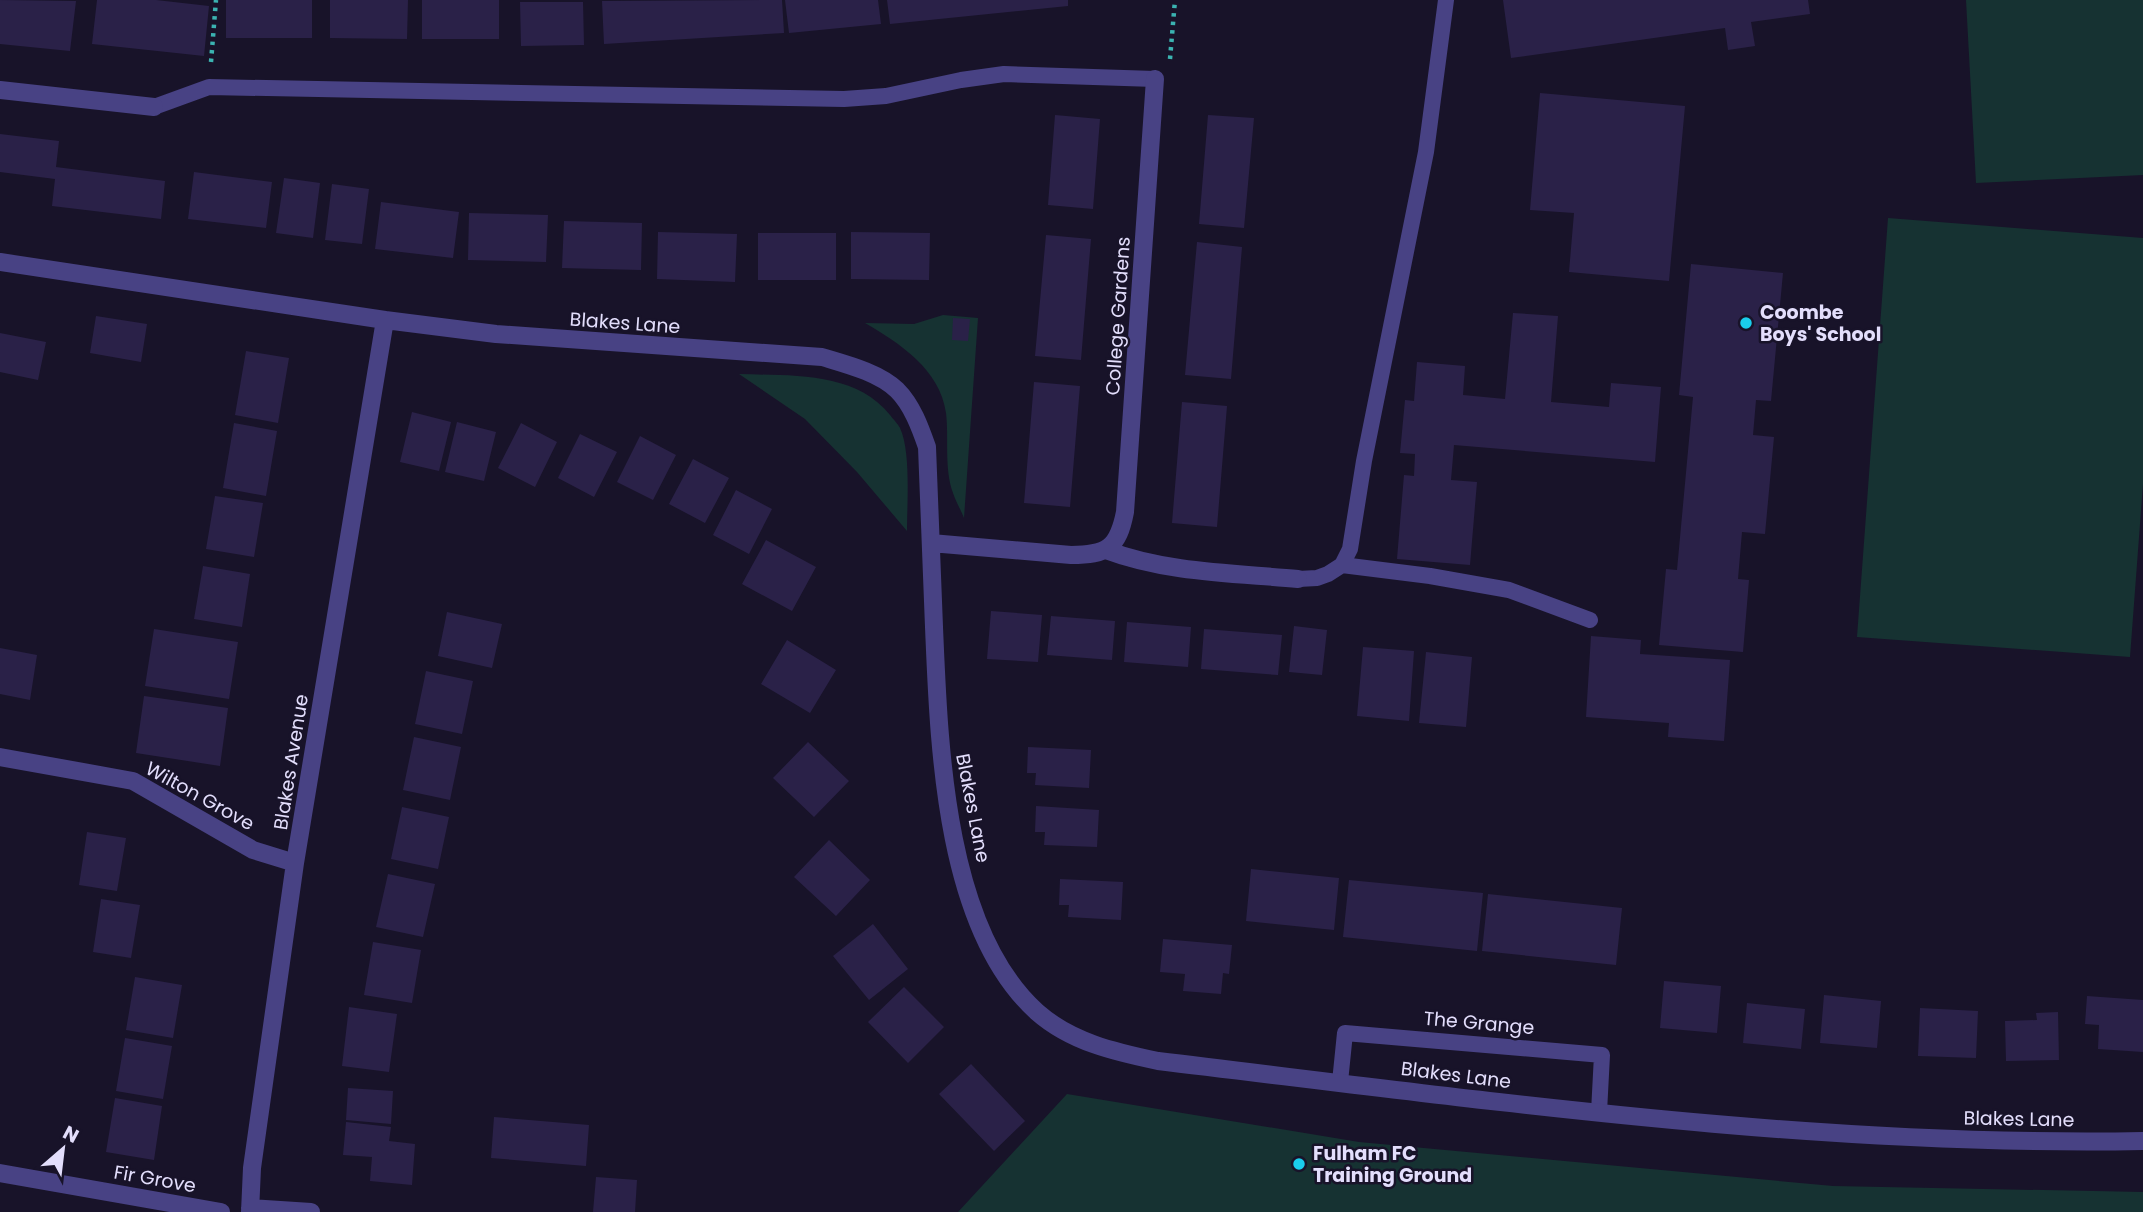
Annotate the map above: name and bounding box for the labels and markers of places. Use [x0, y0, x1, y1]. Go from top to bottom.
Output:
place label: Coombe Boys' School [1760, 299, 1881, 348]
marker: Coombe Boys' School [1738, 315, 1754, 331]
place label: Fulham FC Training Ground [1313, 1140, 1472, 1189]
marker: Fulham FC Training Ground [1291, 1156, 1307, 1172]

